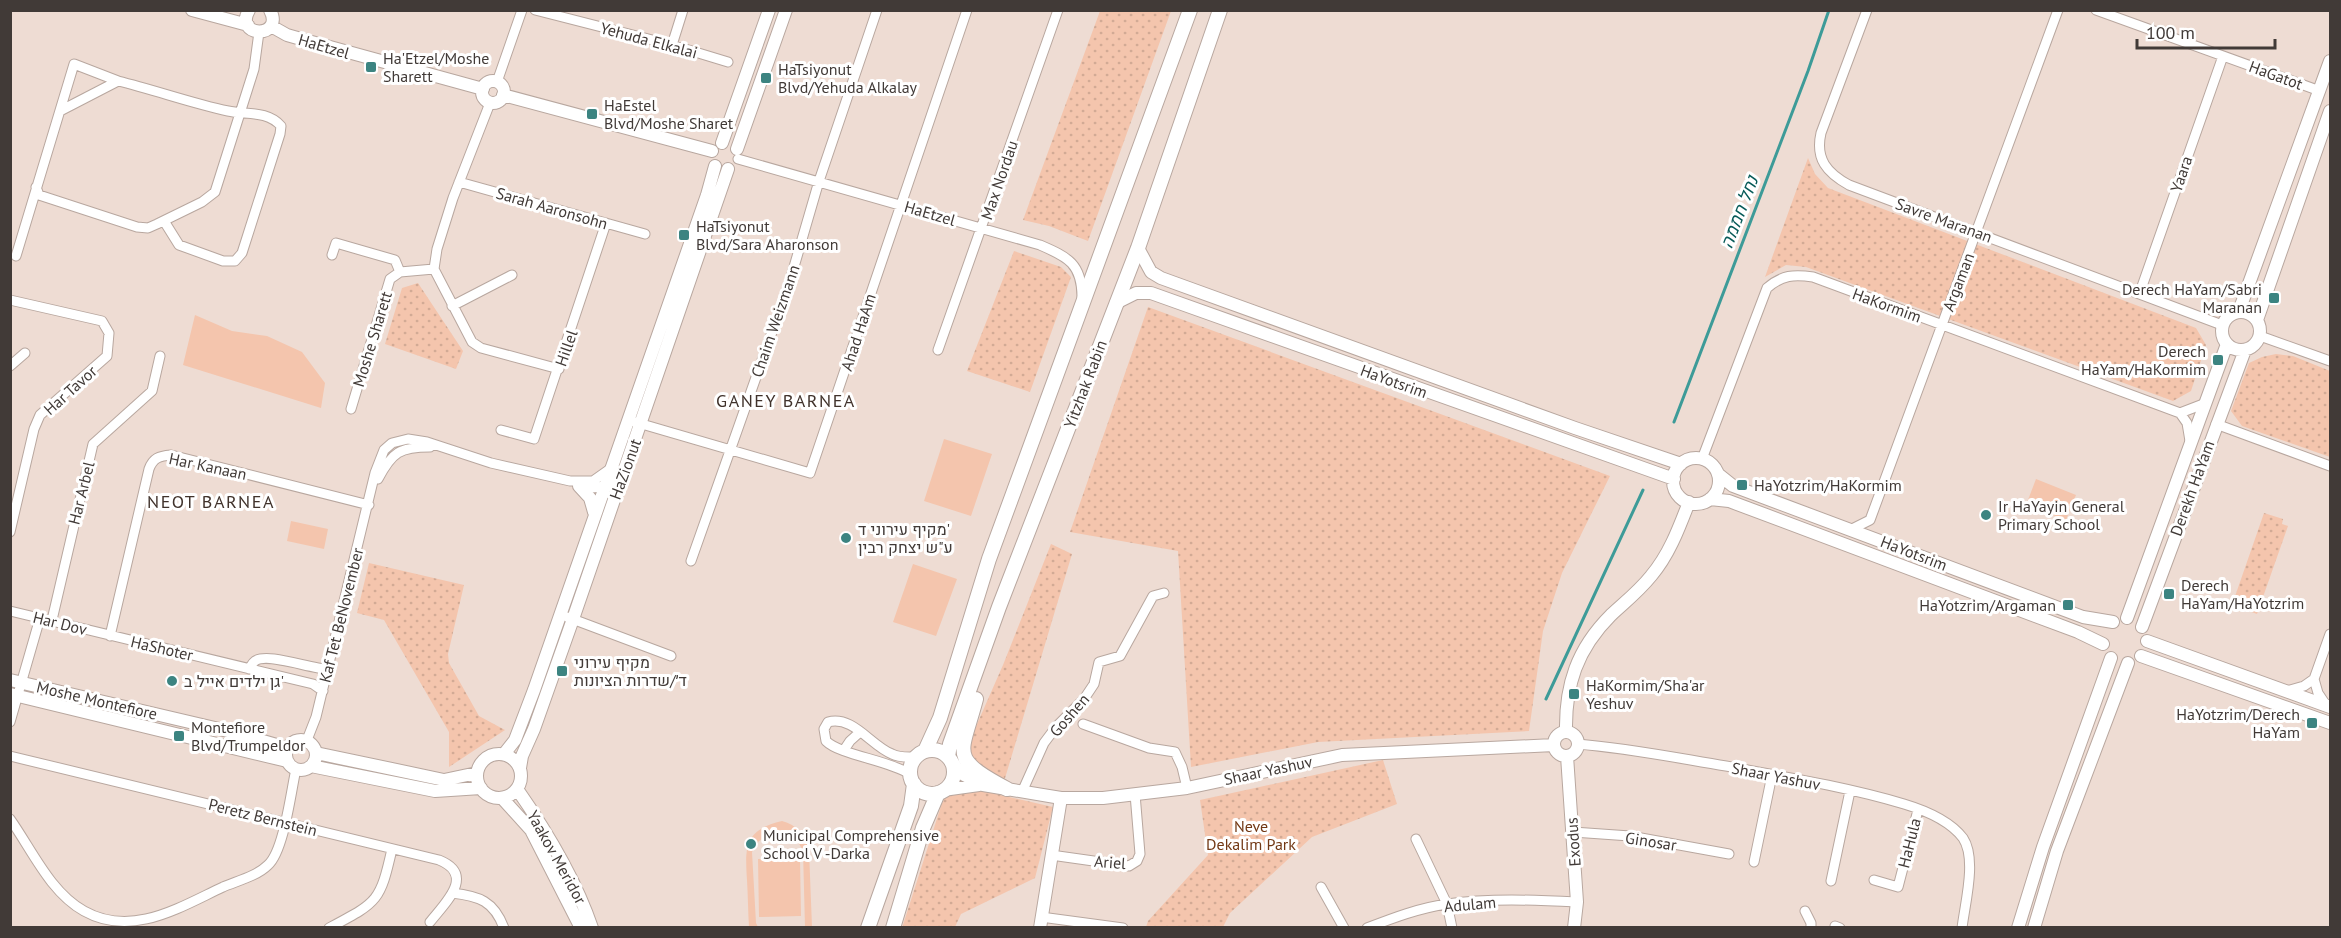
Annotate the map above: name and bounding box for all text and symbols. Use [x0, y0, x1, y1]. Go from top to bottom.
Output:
scale bar [2137, 12, 2275, 50]
street label: Yehuda Elkalai [598, 17, 700, 63]
text: 100 m [2146, 21, 2195, 44]
street label: HaEtzel [296, 29, 352, 63]
place label: Ha'Etzel/Moshe Sharett [383, 48, 489, 86]
street label: HaGatot [2246, 56, 2306, 94]
place label: HaTsiyonut Blvd/Yehuda Alkalay [778, 59, 918, 97]
marker: Ha'Etzel/Moshe Sharett [364, 60, 378, 74]
marker: HaTsiyonut Blvd/Yehuda Alkalay [759, 71, 773, 85]
place label: HaEstel Blvd/Moshe Sharet [604, 95, 734, 133]
marker: HaEstel Blvd/Moshe Sharet [585, 107, 599, 121]
street label: Max Nordau [976, 138, 1022, 222]
street label: Yaara [2166, 153, 2196, 195]
water label: נחל חממה [1715, 171, 1764, 252]
street label: Sarah Aaronsohn [494, 183, 610, 233]
street label: Savre Maranan [1893, 193, 1995, 247]
street label: HaEtzel [902, 196, 958, 230]
place label: HaTsiyonut Blvd/Sara Aharonson [696, 216, 838, 254]
marker: HaTsiyonut Blvd/Sara Aharonson [677, 228, 691, 242]
street label: Argaman [1938, 250, 1978, 314]
street label: Chaim Weizmann [746, 262, 804, 380]
place label: Derech HaYam/Sabri Maranan [2122, 279, 2262, 317]
street label: HaKormim [1850, 283, 1924, 327]
street label: Moshe Sharett [348, 288, 396, 389]
street label: Ahad HaAm [836, 291, 880, 373]
marker: Derech HaYam/Sabri Maranan [2267, 291, 2281, 305]
street label: Hillel [550, 327, 582, 369]
street label: Yitzhak Rabin [1059, 337, 1111, 431]
place label: Derech HaYam/HaKormim [2081, 341, 2206, 379]
marker: Derech HaYam/HaKormim [2211, 353, 2225, 367]
street label: HaYotsrim [1358, 360, 1430, 402]
street label: Har Tavor [39, 361, 101, 419]
district label: GANEY BARNEA [716, 389, 856, 412]
street label: HaZionut [605, 435, 645, 502]
street label: Derekh HaYam [2165, 437, 2219, 539]
street label: Har Kanaan [167, 448, 249, 484]
street label: Har Arbel [64, 459, 99, 527]
place label: HaYotzrim/HaKormim [1754, 475, 1902, 495]
marker: HaYotzrim/HaKormim [1735, 478, 1749, 492]
district label: NEOT BARNEA [147, 490, 275, 513]
place label: Ir HaYayin General Primary School [1998, 496, 2125, 534]
marker: Ir HaYayin General Primary School [1979, 508, 1993, 522]
place label: מקיף עירוני ד' ע"ש יצחק רבין [858, 519, 953, 557]
marker: מקיף עירוני ד' ע"ש יצחק רבין [839, 531, 853, 545]
street label: HaYotsrim [1878, 531, 1950, 575]
street label: Kaf Tet BeNovember [315, 545, 368, 685]
place label: Derech HaYam/HaYotzrim [2181, 575, 2304, 613]
marker: Derech HaYam/HaYotzrim [2162, 587, 2176, 601]
place label: HaYotzrim/Argaman [1919, 595, 2056, 615]
marker: HaYotzrim/Argaman [2061, 598, 2075, 612]
street label: Har Dov [31, 607, 89, 639]
street label: HaShoter [129, 631, 196, 665]
place label: מקיף עירוני ד׳/שדרות הציונות [574, 652, 687, 690]
marker: מקיף עירוני ד׳/שדרות הציונות [555, 664, 569, 678]
place label: גן ילדים אייל ב' [184, 671, 284, 691]
marker: גן ילדים אייל ב' [165, 674, 179, 688]
place label: HaKormim/Sha'ar Yeshuv [1586, 675, 1705, 713]
street label: Moshe Montefiore [35, 676, 159, 724]
marker: HaKormim/Sha'ar Yeshuv [1567, 687, 1581, 701]
street label: Goshen [1045, 689, 1093, 741]
place label: HaYotzrim/Derech HaYam [2176, 704, 2300, 742]
marker: HaYotzrim/Derech HaYam [2305, 716, 2319, 730]
place label: Montefiore Blvd/Trumpeldor [191, 717, 306, 755]
marker: Montefiore Blvd/Trumpeldor [172, 729, 186, 743]
street label: Shaar Yashuv [1222, 751, 1314, 789]
street label: Shaar Yashuv [1730, 758, 1822, 794]
street label: Peretz Bernstein [207, 794, 319, 840]
street label: Yaakov Meridor [523, 807, 591, 908]
park label: Neve Dekalim Park [1206, 816, 1296, 854]
street label: HaHula [1893, 816, 1925, 870]
street label: Exodus [1561, 817, 1585, 867]
place label: Municipal Comprehensive School V -Darka [763, 825, 939, 863]
street label: Ginosar [1624, 827, 1679, 855]
marker: Municipal Comprehensive School V -Darka [744, 837, 758, 851]
street label: Ariel [1093, 851, 1127, 873]
street label: Adulam [1443, 892, 1497, 916]

